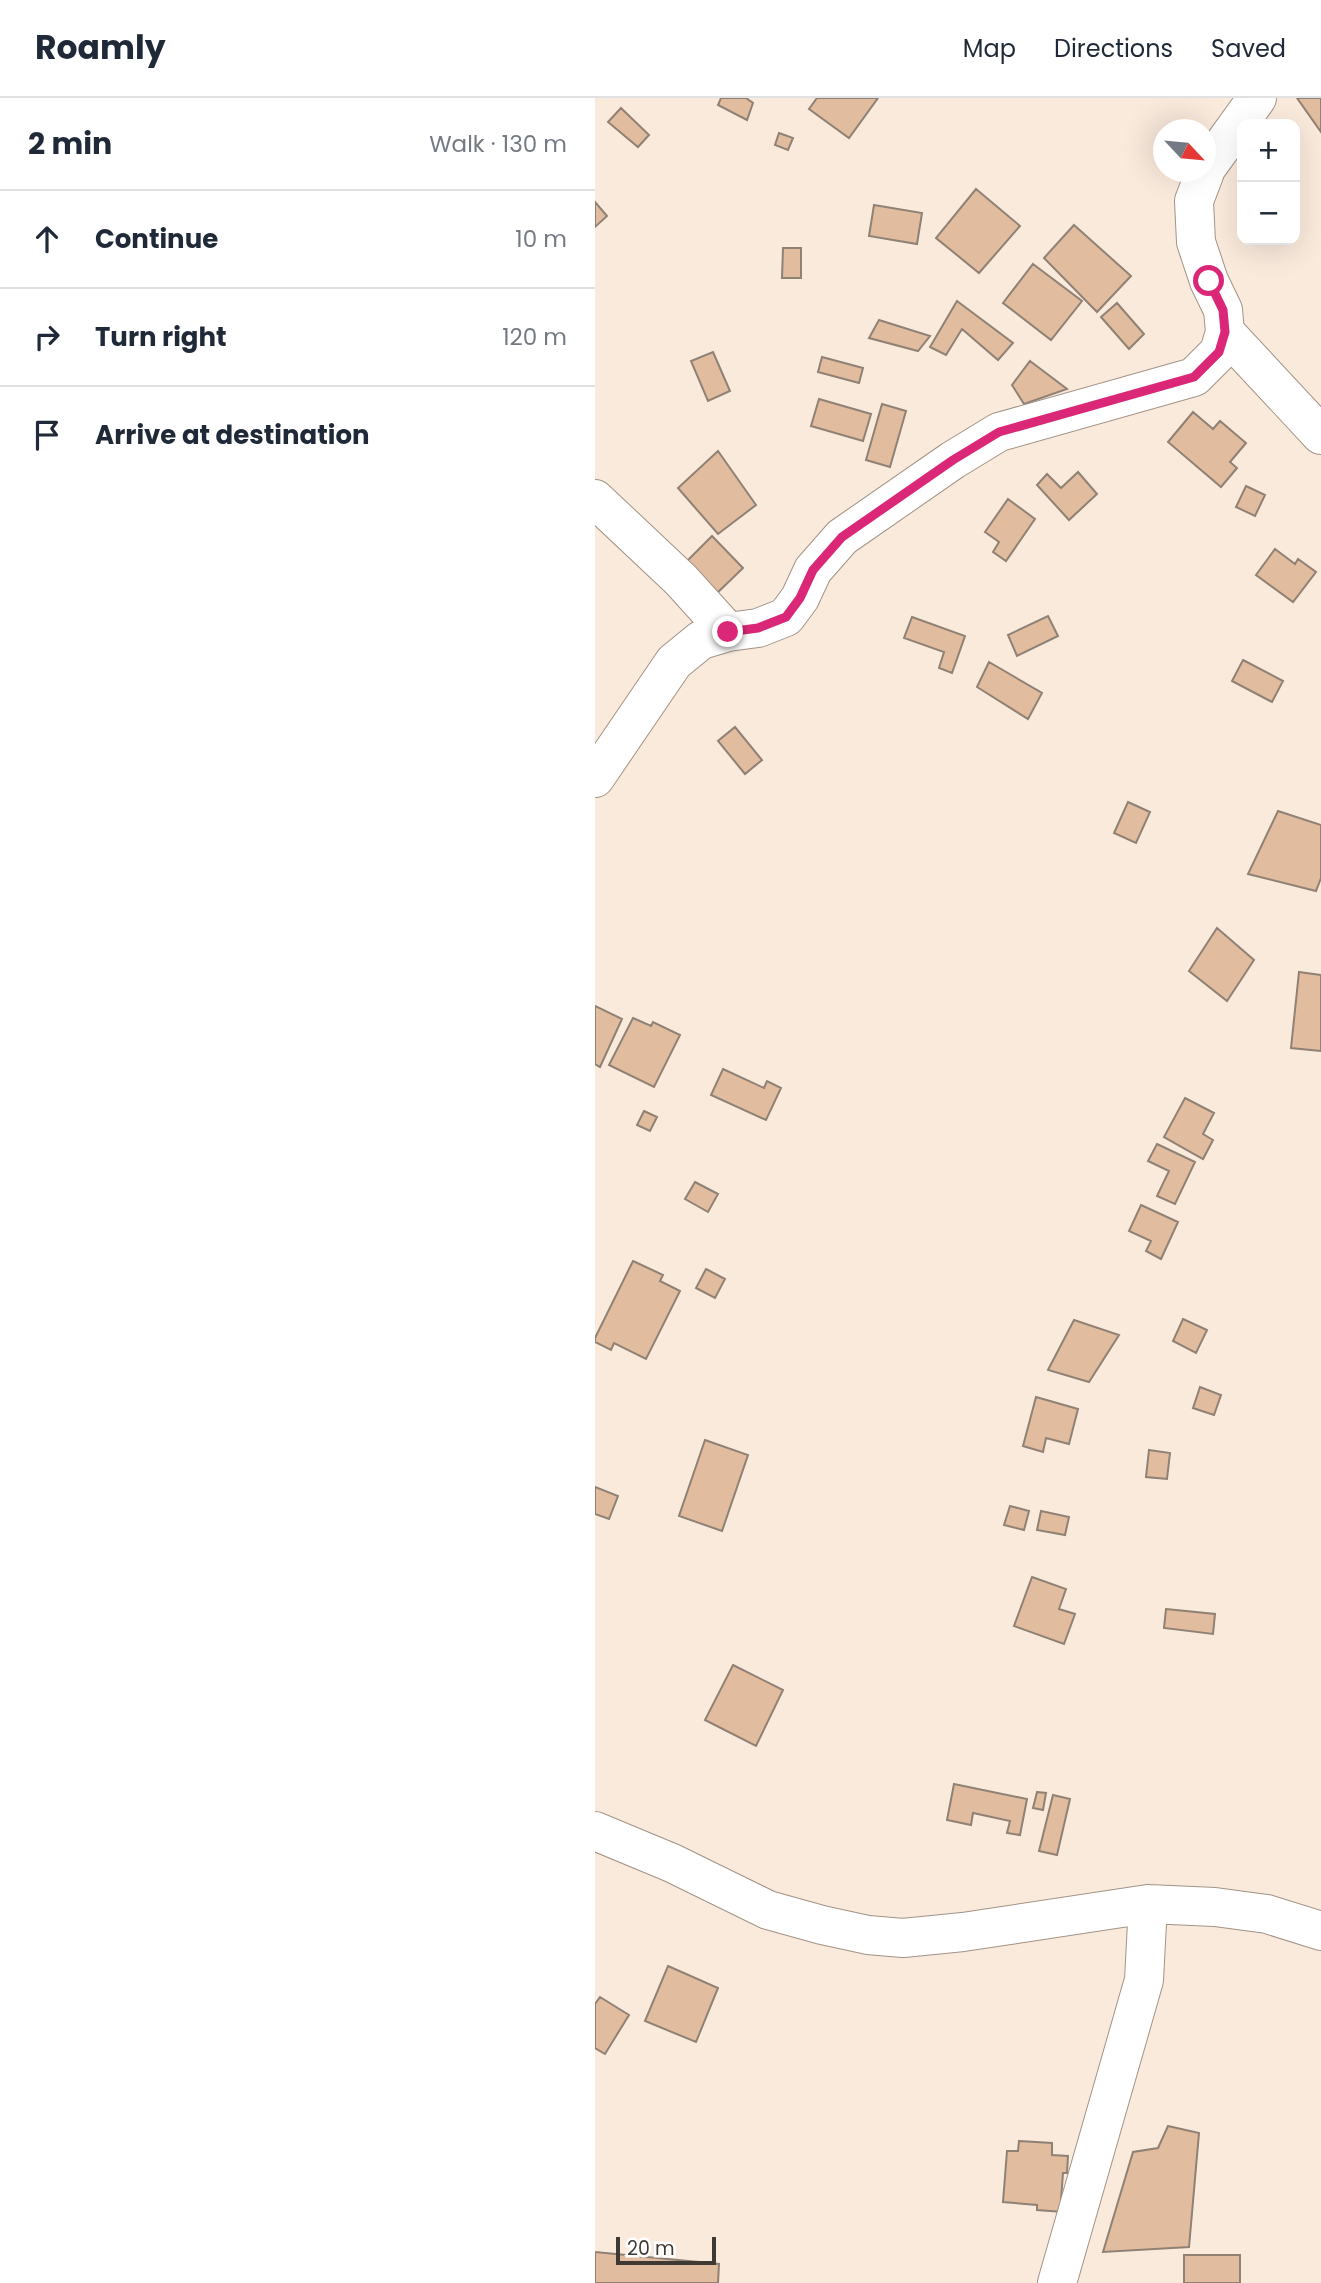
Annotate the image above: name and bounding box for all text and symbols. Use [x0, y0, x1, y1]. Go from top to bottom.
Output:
text: Roamly [35, 24, 165, 71]
text: Map [963, 32, 1016, 65]
text: Directions [1054, 32, 1173, 65]
text: Saved [1211, 32, 1286, 65]
north arrow [1153, 119, 1216, 182]
map controls [1237, 119, 1300, 245]
button: + [1237, 119, 1300, 182]
text: 2 min [28, 122, 112, 165]
text: Walk · 130 m [429, 128, 567, 160]
button: − [1237, 182, 1300, 245]
icon: ahead [28, 220, 66, 258]
text: Continue [95, 221, 218, 257]
text: 10 m [515, 223, 567, 255]
route start [1193, 265, 1224, 296]
icon: right [28, 318, 66, 356]
text: Turn right [95, 319, 227, 355]
text: 120 m [502, 321, 567, 353]
icon: arrive [28, 416, 66, 454]
text: Arrive at destination [95, 417, 370, 453]
route end [712, 616, 743, 647]
scale bar [616, 2234, 716, 2266]
text: 20 m [627, 2235, 675, 2262]

